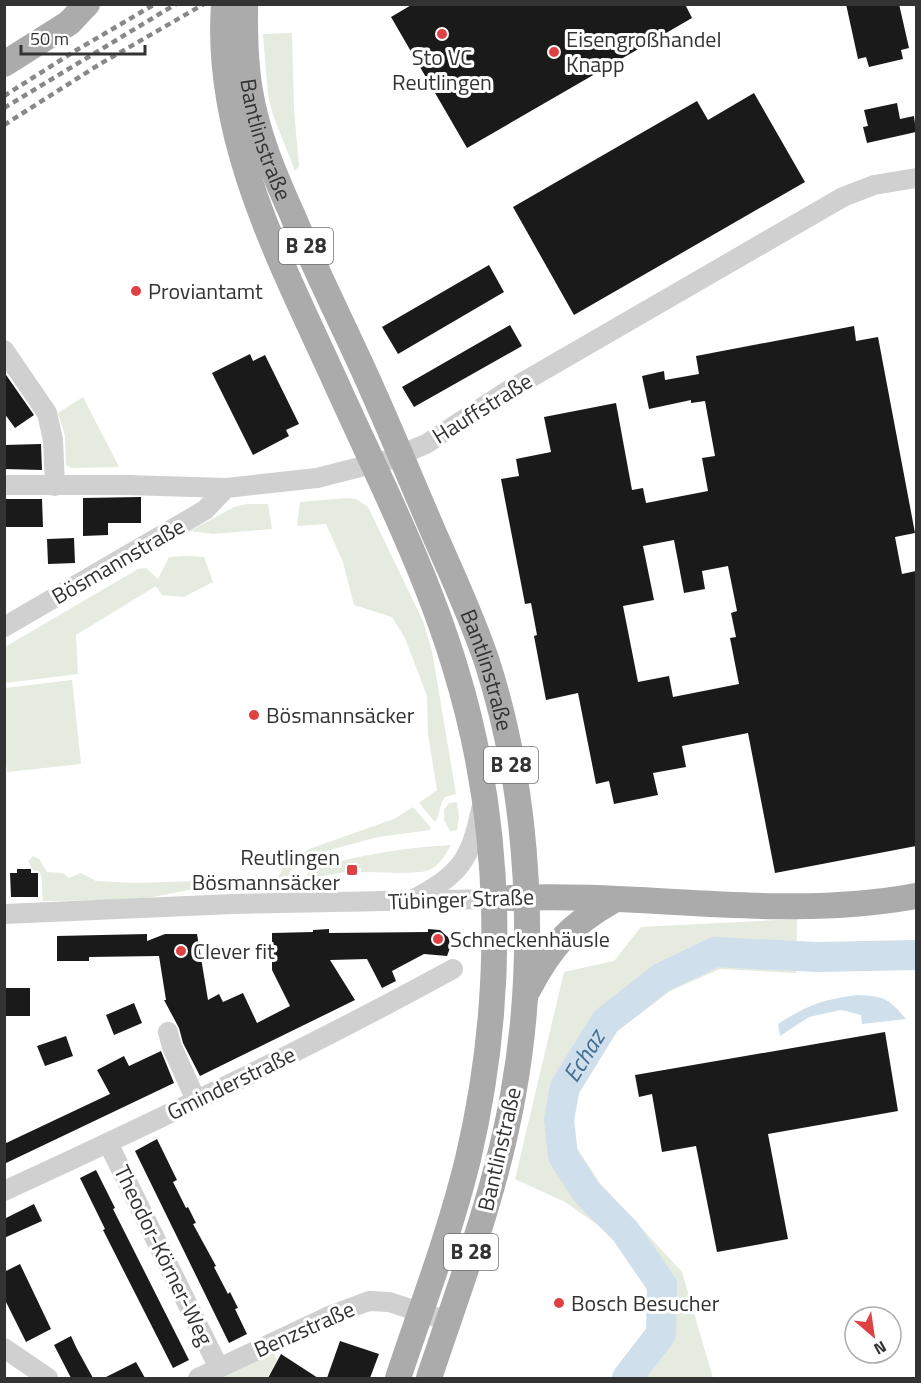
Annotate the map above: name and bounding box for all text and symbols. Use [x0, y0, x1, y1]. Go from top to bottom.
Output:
scale bar [21, 18, 146, 56]
place label: Eisengroßhandel Knapp [566, 22, 722, 81]
text: 50 m [30, 25, 69, 52]
marker: Sto VC Reutlingen [435, 27, 449, 41]
place label: Sto VC Reutlingen [392, 40, 492, 99]
marker: Eisengroßhandel Knapp [547, 45, 561, 59]
street label: Bantlinstraße [231, 76, 301, 206]
road number: B 28 [279, 228, 333, 264]
place label: Proviantamt [148, 274, 263, 308]
marker: Proviantamt [129, 284, 143, 298]
street label: Hauffstraße [425, 364, 539, 452]
street label: Bösmannstraße [45, 509, 191, 613]
street label: Bantlinstraße [452, 604, 522, 734]
place label: Bösmannsäcker [266, 698, 415, 732]
marker: Bösmannsäcker [247, 708, 261, 722]
road number: B 28 [484, 747, 538, 783]
place label: Reutlingen Bösmannsäcker [192, 840, 340, 899]
marker: Reutlingen Bösmannsäcker [345, 863, 359, 877]
street label: Tübinger Straße [387, 879, 535, 919]
place label: Schneckenhäusle [450, 922, 610, 956]
marker: Schneckenhäusle [431, 932, 445, 946]
place label: Clever fit [193, 934, 275, 968]
marker: Clever fit [174, 944, 188, 958]
water label: Echaz [553, 1021, 614, 1089]
street label: Gminderstraße [161, 1037, 301, 1129]
street label: Bantlinstraße [468, 1084, 530, 1214]
street label: Theodor-Körner-Weg [105, 1159, 223, 1351]
road number: B 28 [444, 1234, 498, 1270]
place label: Bosch Besucher [571, 1286, 720, 1320]
street label: Benzstraße [248, 1292, 360, 1366]
marker: Bosch Besucher [552, 1296, 566, 1310]
north arrow [843, 1305, 903, 1365]
text: N [870, 1335, 891, 1361]

